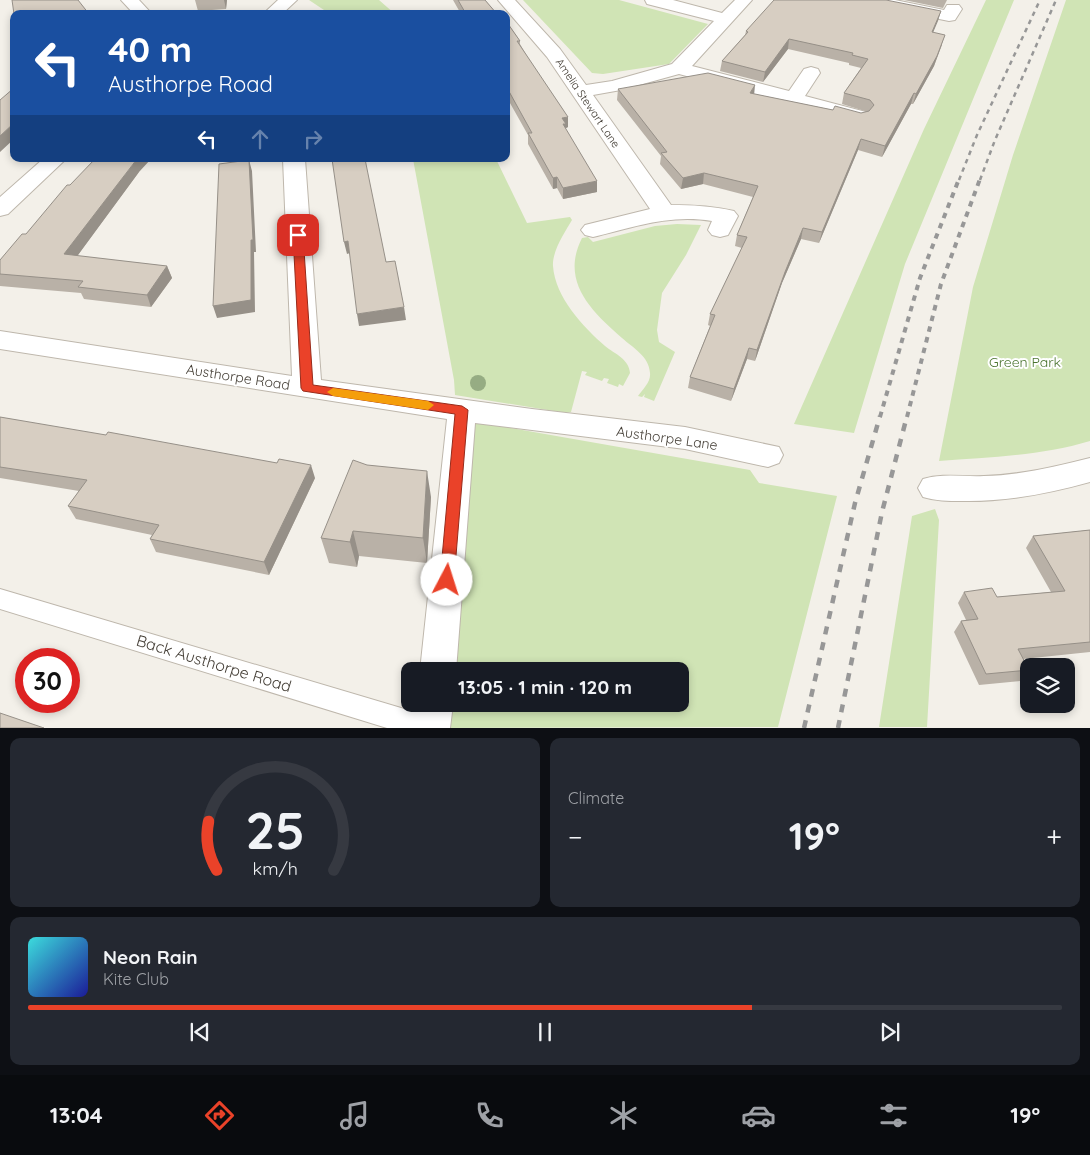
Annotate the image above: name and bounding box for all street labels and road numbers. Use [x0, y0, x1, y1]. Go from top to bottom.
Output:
street label: Amelia Stewart Lane [553, 56, 623, 150]
street label: Austhorpe Road [185, 360, 291, 394]
street label: Austhorpe Lane [615, 422, 719, 454]
street label: Back Austhorpe Road [134, 630, 294, 696]

